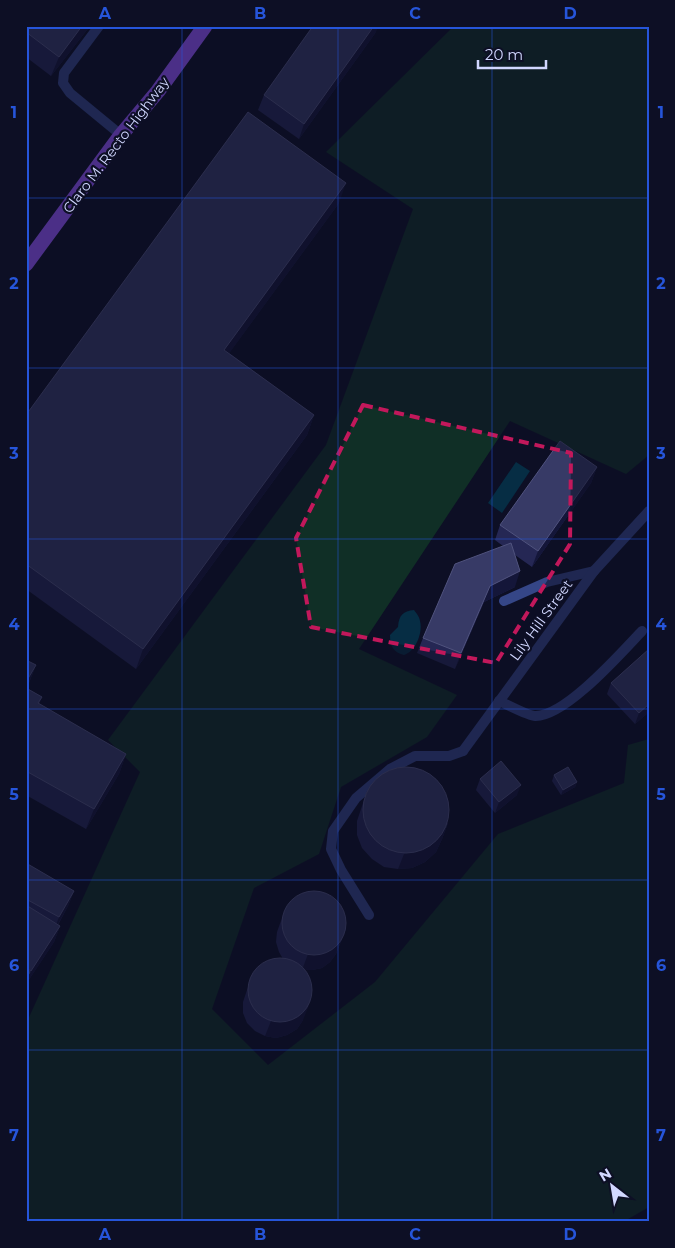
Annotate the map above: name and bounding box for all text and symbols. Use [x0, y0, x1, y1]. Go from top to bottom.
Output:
text: A [98, 4, 112, 23]
text: B [254, 4, 266, 23]
text: C [409, 4, 421, 23]
text: D [563, 4, 577, 23]
scale bar [478, 38, 545, 70]
text: 20 m [485, 45, 523, 64]
street label: Claro M. Recto Highway [59, 73, 173, 217]
text: 1 [11, 103, 17, 122]
text: 1 [658, 103, 664, 122]
text: 2 [9, 274, 19, 293]
text: 2 [656, 274, 666, 293]
text: 3 [8, 444, 19, 463]
text: 3 [655, 444, 666, 463]
street label: Lily Hill Street [506, 576, 577, 664]
text: 4 [8, 615, 20, 634]
text: 4 [655, 615, 667, 634]
text: 5 [9, 785, 19, 804]
text: 5 [656, 785, 666, 804]
text: 6 [9, 956, 19, 975]
text: 6 [656, 956, 666, 975]
text: 7 [9, 1126, 19, 1145]
text: 7 [656, 1126, 666, 1145]
north arrow [588, 1160, 638, 1210]
text: N [596, 1164, 615, 1185]
text: A [98, 1225, 112, 1244]
text: B [254, 1225, 266, 1244]
text: C [409, 1225, 421, 1244]
text: D [563, 1225, 577, 1244]

